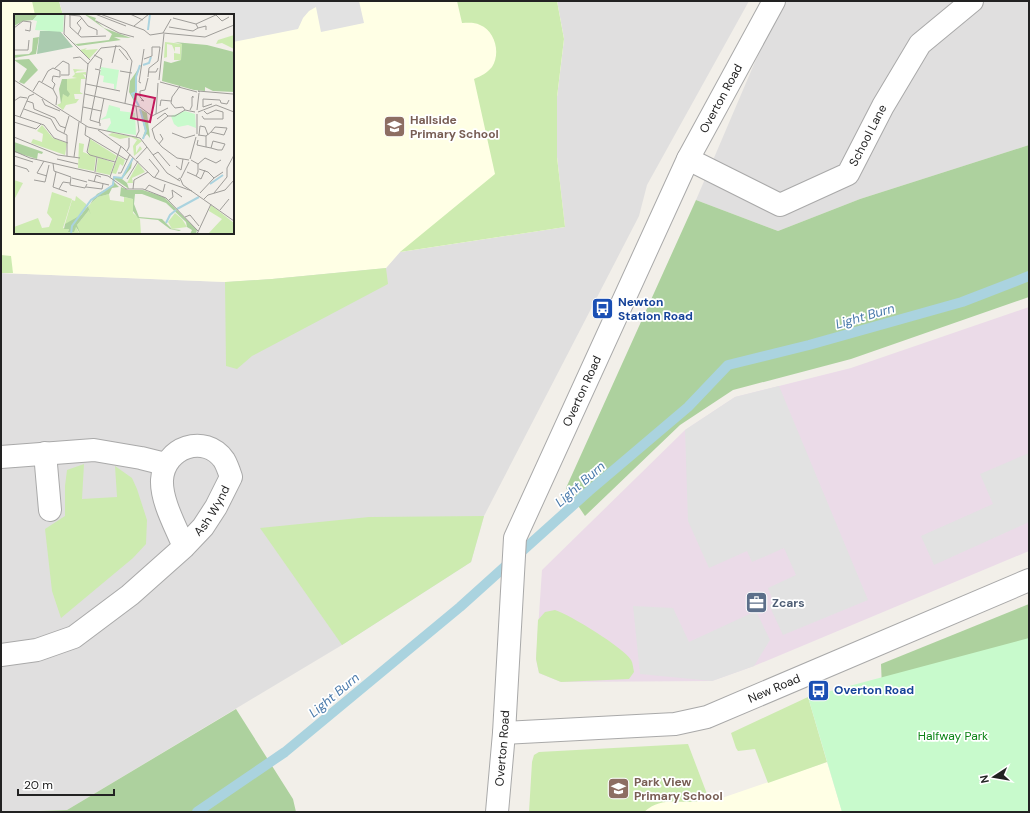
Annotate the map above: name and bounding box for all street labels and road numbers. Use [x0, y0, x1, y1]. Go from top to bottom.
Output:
street label: Overton Road [696, 61, 746, 136]
street label: School Lane [845, 102, 890, 169]
street label: Overton Road [559, 353, 605, 429]
street label: Ash Wynd [190, 483, 234, 540]
street label: New Road [746, 670, 803, 707]
street label: Overton Road [491, 710, 513, 787]

